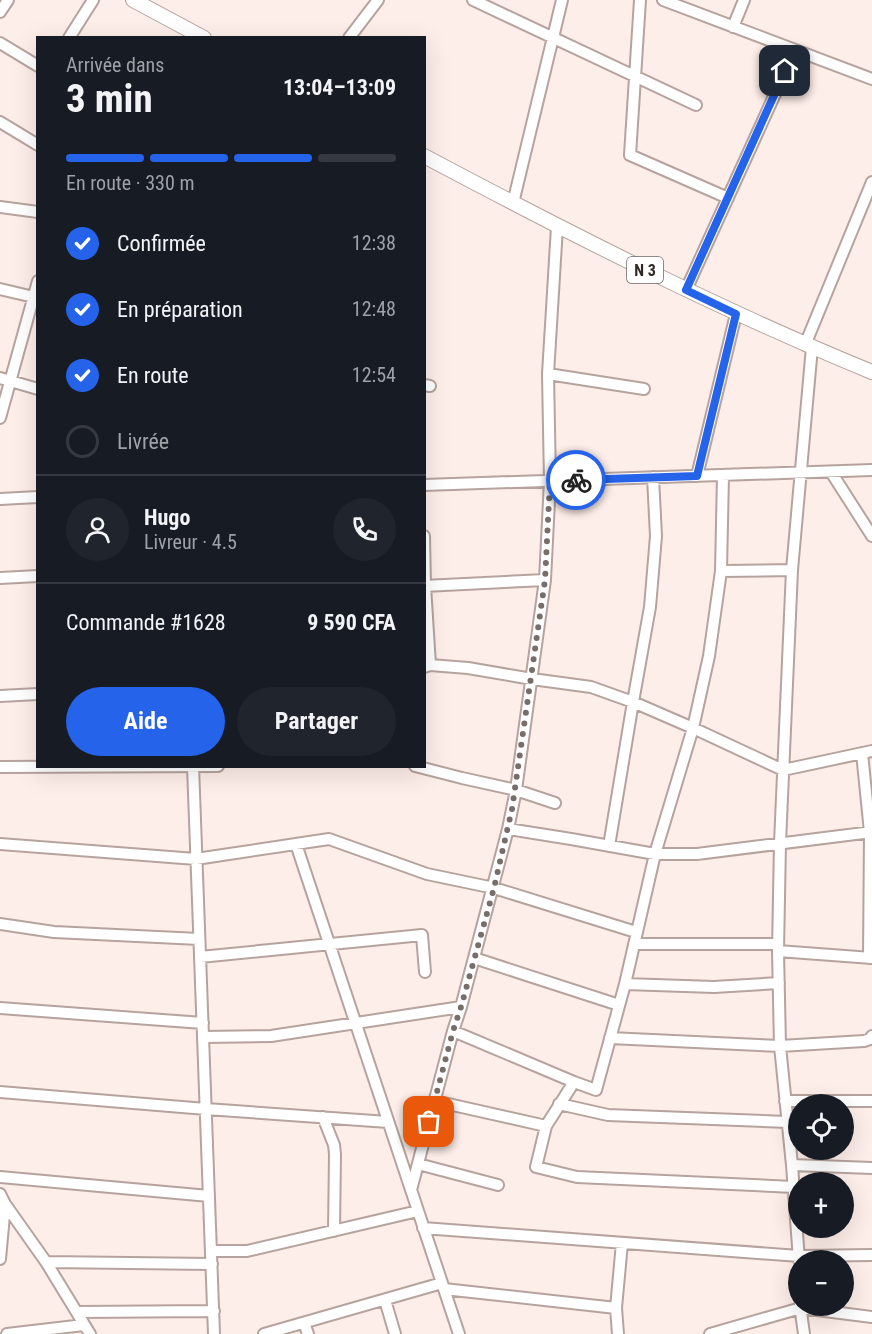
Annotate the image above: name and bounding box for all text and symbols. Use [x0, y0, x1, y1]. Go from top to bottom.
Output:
pin [759, 45, 810, 96]
text: Arrivée dans [66, 53, 164, 77]
icon: home [768, 54, 801, 87]
text: 13:04–13:09 [283, 75, 396, 100]
text: 3 min [66, 76, 153, 122]
text: En route · 330 m [66, 171, 194, 195]
icon: check [66, 227, 99, 260]
text: Confirmée [117, 231, 206, 256]
text: 12:38 [352, 231, 396, 255]
road number: N 3 [627, 257, 663, 283]
icon: check [66, 293, 99, 326]
text: En préparation [117, 297, 243, 322]
text: 12:48 [352, 297, 396, 321]
icon: check [66, 359, 99, 392]
text: En route [117, 363, 189, 388]
text: 12:54 [352, 363, 396, 387]
text: Livrée [117, 429, 169, 454]
courier [546, 450, 606, 510]
icon: bike [560, 464, 593, 497]
button: person [66, 498, 129, 561]
button: phone [333, 498, 396, 561]
text: Hugo [144, 505, 190, 530]
text: Livreur · 4.5 [144, 530, 237, 554]
text: Commande #1628 [66, 610, 226, 635]
text: 9 590 CFA [307, 610, 396, 635]
button: Aide [66, 687, 225, 756]
button: Partager [237, 687, 396, 756]
map controls [788, 1094, 854, 1316]
button: locate [788, 1094, 854, 1160]
pin [403, 1096, 454, 1147]
icon: bag [412, 1105, 445, 1138]
button: + [788, 1172, 854, 1238]
button: − [788, 1250, 854, 1316]

